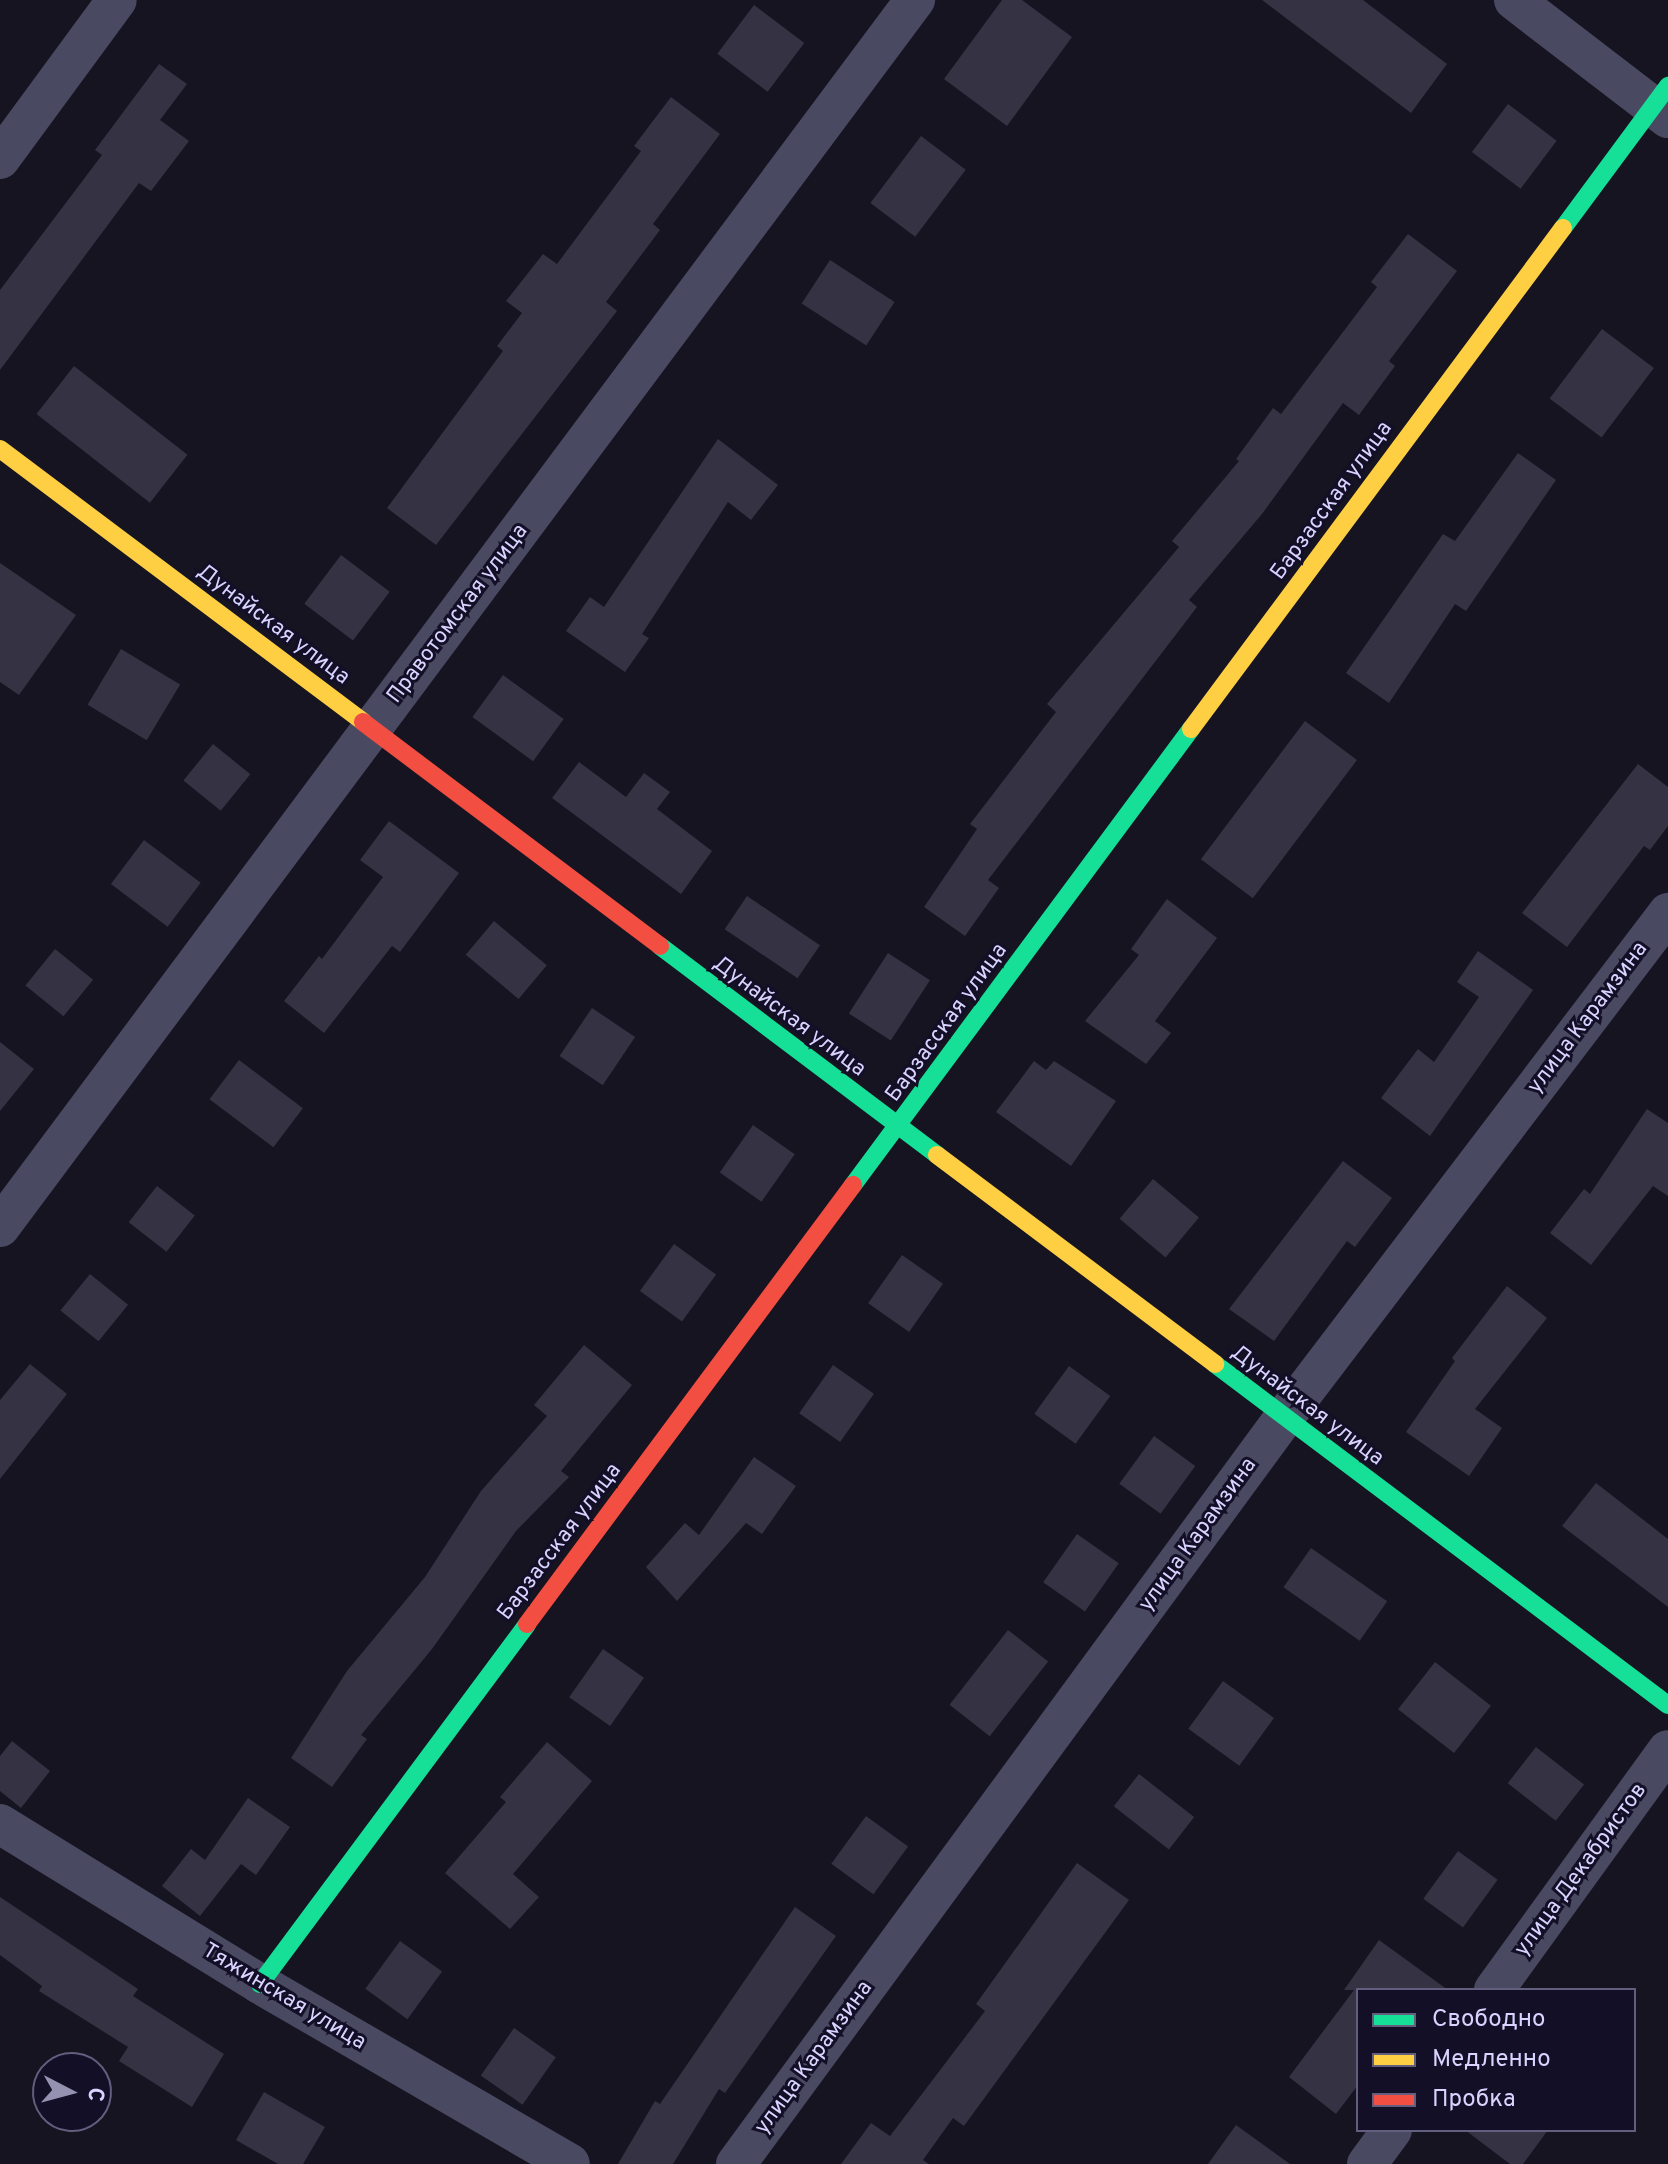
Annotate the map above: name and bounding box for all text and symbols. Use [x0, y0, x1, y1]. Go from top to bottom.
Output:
street label: Барзасская улица [1266, 417, 1398, 585]
street label: Правотомская улица [382, 519, 534, 709]
street label: Дунайская улица [191, 559, 355, 691]
street label: улица Карамзина [1522, 937, 1654, 1099]
street label: Барзасская улица [881, 939, 1013, 1107]
street label: Дунайская улица [707, 951, 871, 1083]
street label: Дунайская улица [1225, 1340, 1389, 1472]
street label: улица Карамзина [1133, 1453, 1263, 1617]
street label: Барзасская улица [492, 1458, 628, 1626]
street label: улица Декабристов [1509, 1778, 1653, 1962]
street label: Тяжинская улица [198, 1938, 370, 2056]
street label: улица Карамзина [749, 1976, 879, 2140]
legend [1356, 1988, 1636, 2132]
text: Свободно [1432, 2005, 1545, 2035]
text: Медленно [1432, 2045, 1551, 2075]
north arrow [32, 2052, 112, 2132]
text: Пробка [1432, 2085, 1516, 2115]
text: С [80, 2086, 109, 2103]

